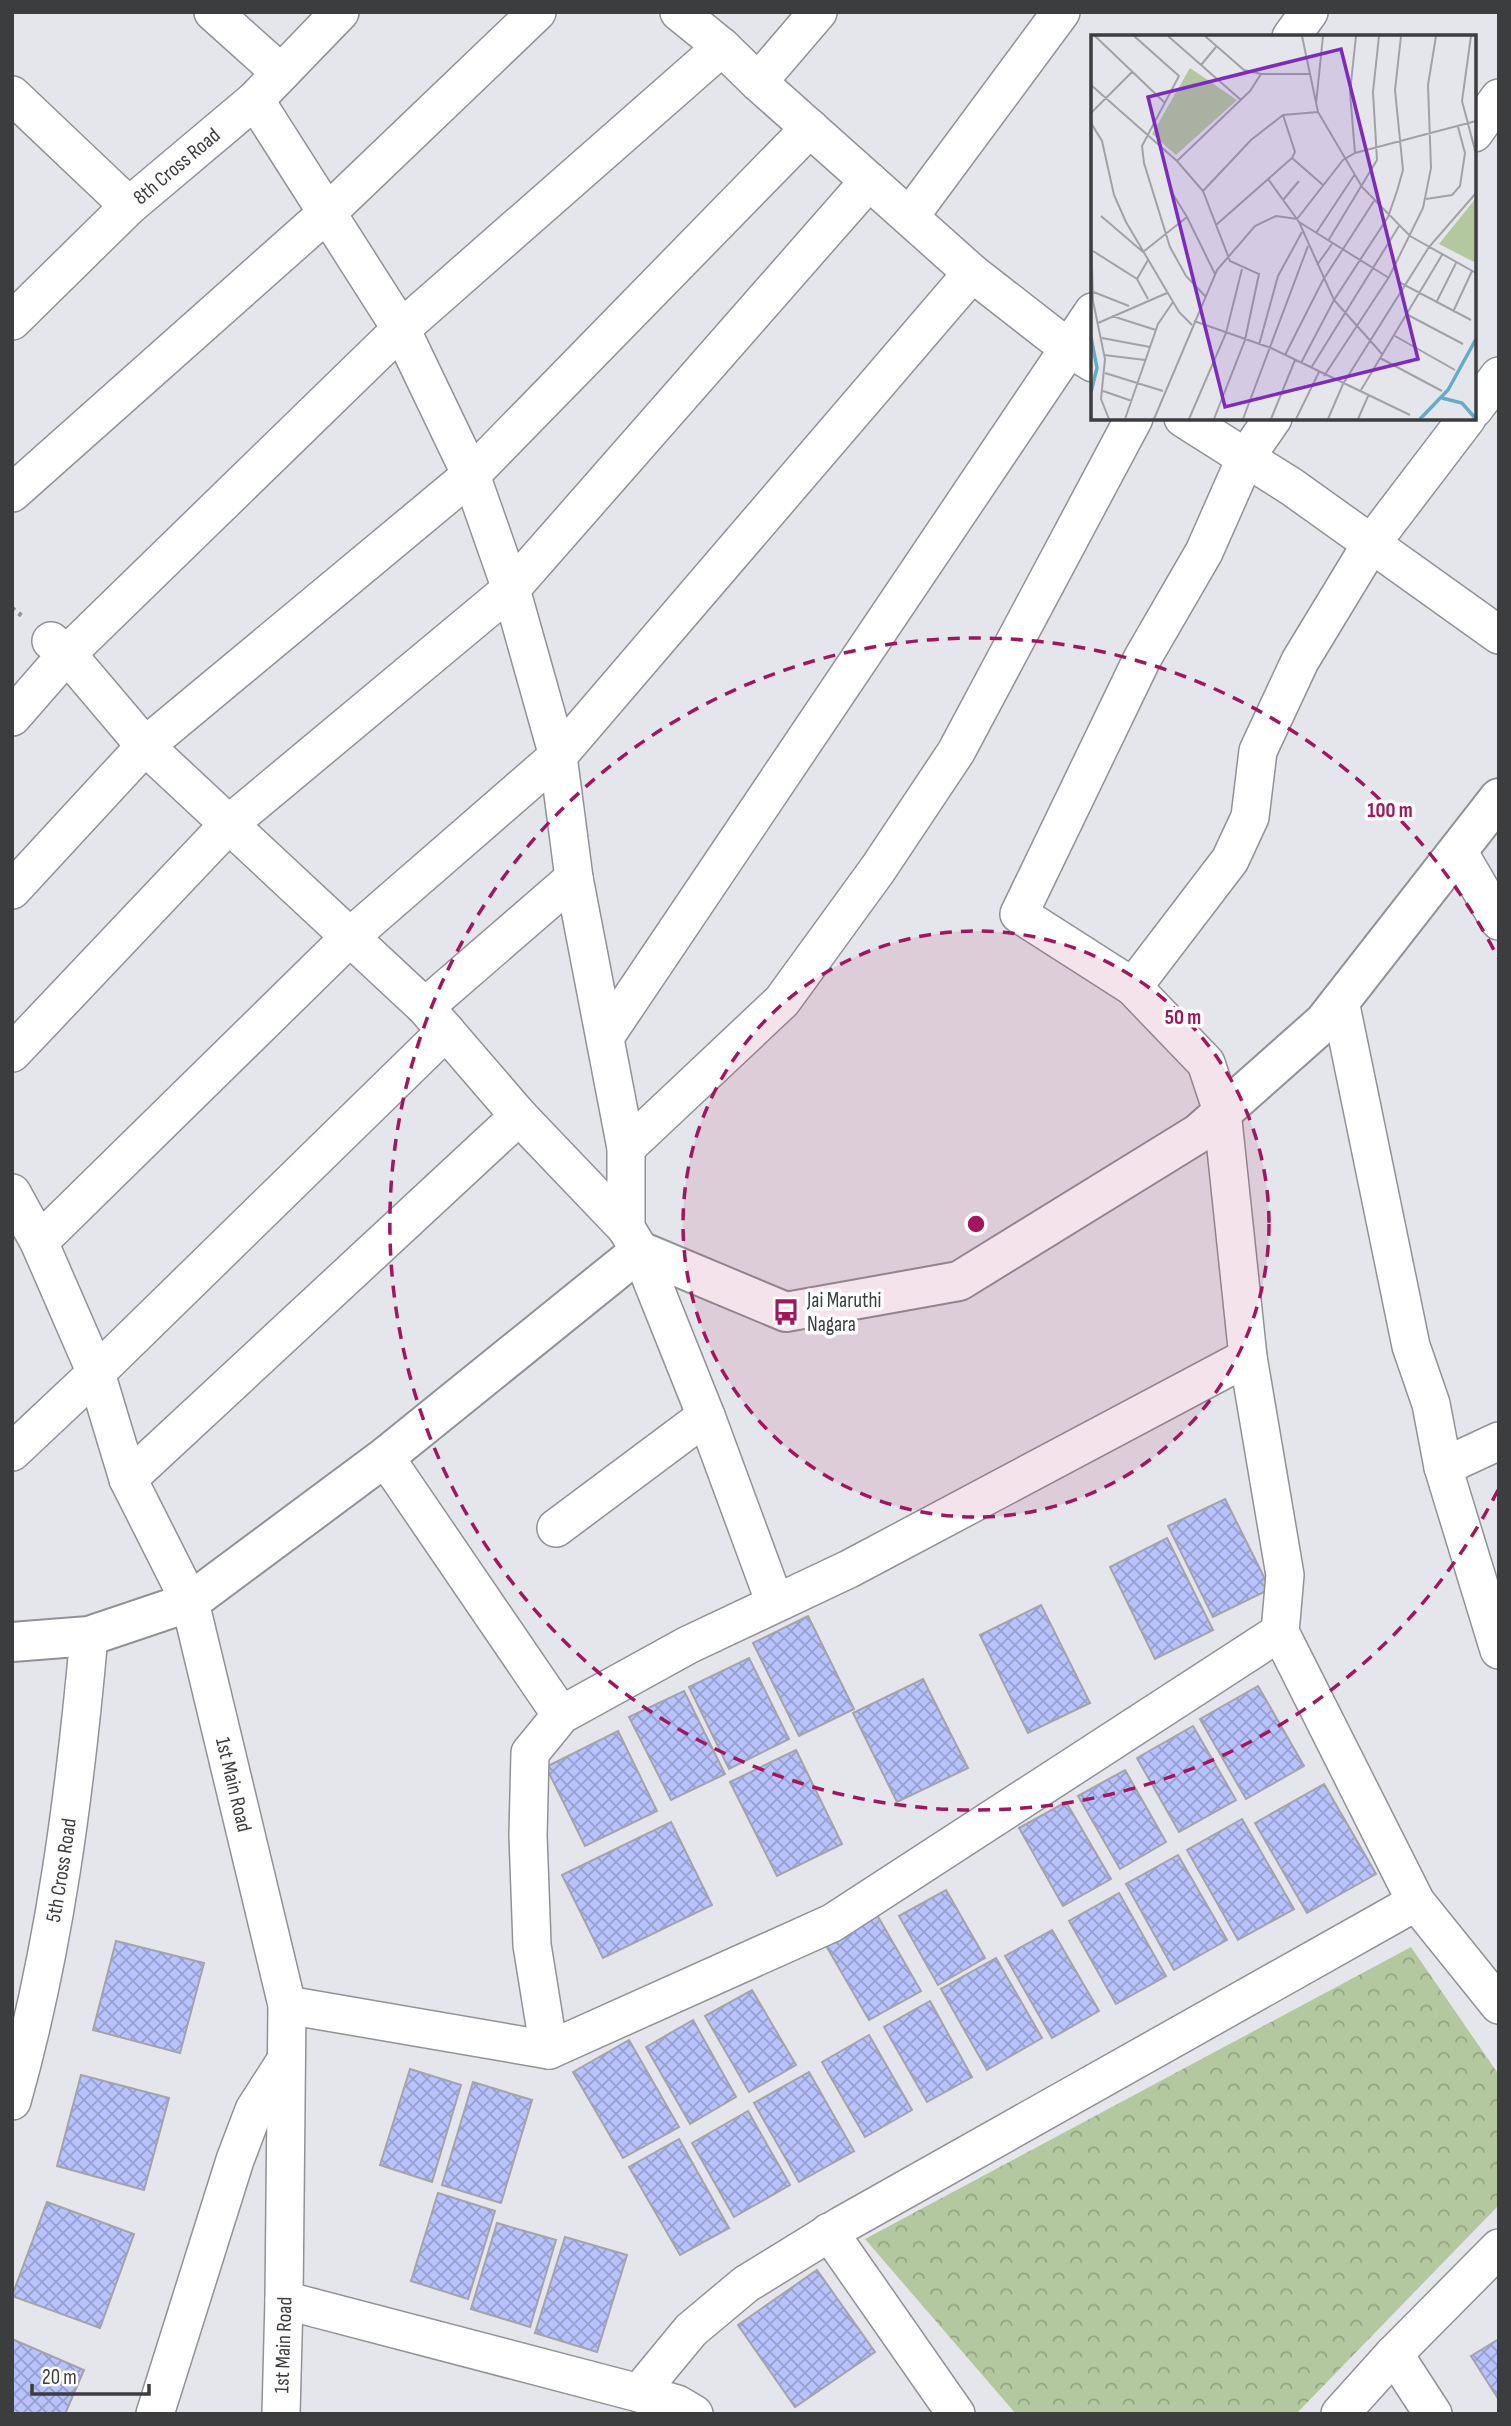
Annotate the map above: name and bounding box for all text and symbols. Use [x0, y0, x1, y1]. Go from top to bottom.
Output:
inset map [1091, 35, 1476, 420]
street label: 8th Cross Road [128, 123, 225, 210]
text: 100 m [1367, 798, 1413, 823]
text: 50 m [1165, 1005, 1201, 1030]
centre of rings [964, 1212, 988, 1236]
place label: Jai Maruthi Nagara [806, 1288, 881, 1337]
bus stop icon: Jai Maruthi Nagara [771, 1297, 801, 1327]
street label: 1st Main Road [210, 1735, 257, 1834]
street label: 5th Cross Road [41, 1817, 82, 1924]
street label: 1st Main Road [269, 2296, 298, 2394]
scale bar [32, 2352, 149, 2396]
text: 20 m [42, 2365, 77, 2390]

